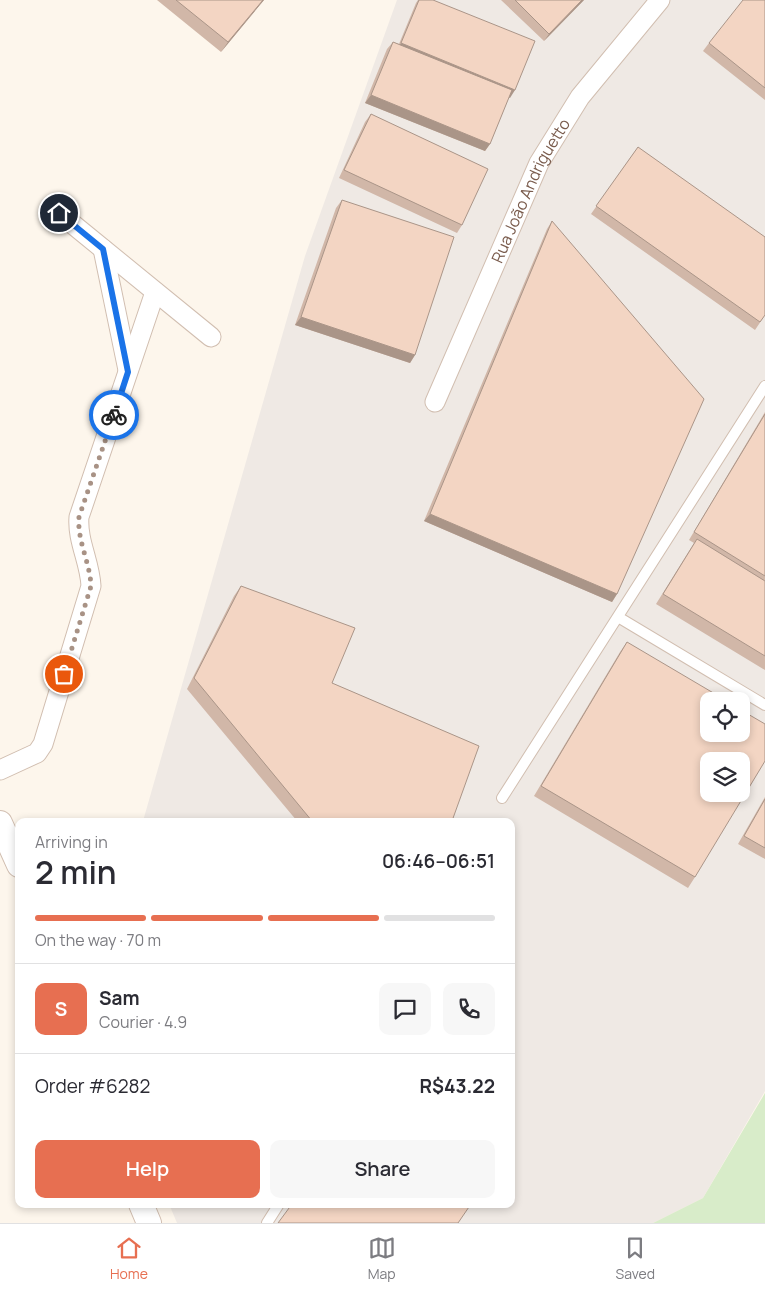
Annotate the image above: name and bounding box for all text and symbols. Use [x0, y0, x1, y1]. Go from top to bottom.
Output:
street label: Rua João Andriguetto [486, 114, 575, 266]
pin [38, 192, 80, 234]
icon: home [45, 199, 73, 227]
courier [89, 390, 139, 440]
icon: bike [100, 401, 128, 429]
pin [43, 653, 85, 695]
icon: bag [50, 660, 78, 688]
map controls [700, 692, 750, 802]
button: locate [700, 692, 750, 742]
button: layers [700, 752, 750, 802]
text: Arriving in [35, 831, 108, 853]
text: 06:46–06:51 [382, 848, 495, 874]
text: 2 min [35, 850, 117, 894]
text: On the way · 70 m [35, 929, 161, 951]
button: chat [379, 983, 431, 1035]
button: phone [443, 983, 495, 1035]
text: Sam [99, 985, 140, 1011]
text: S [55, 996, 67, 1022]
text: Courier · 4.9 [99, 1011, 187, 1033]
text: Order #6282 [35, 1073, 150, 1099]
text: R$43.22 [420, 1073, 495, 1099]
button: Help [35, 1140, 260, 1198]
button: Share [270, 1140, 495, 1198]
tab: Home [110, 1234, 148, 1283]
tab: Map [368, 1234, 396, 1283]
tab: Saved [616, 1234, 655, 1283]

